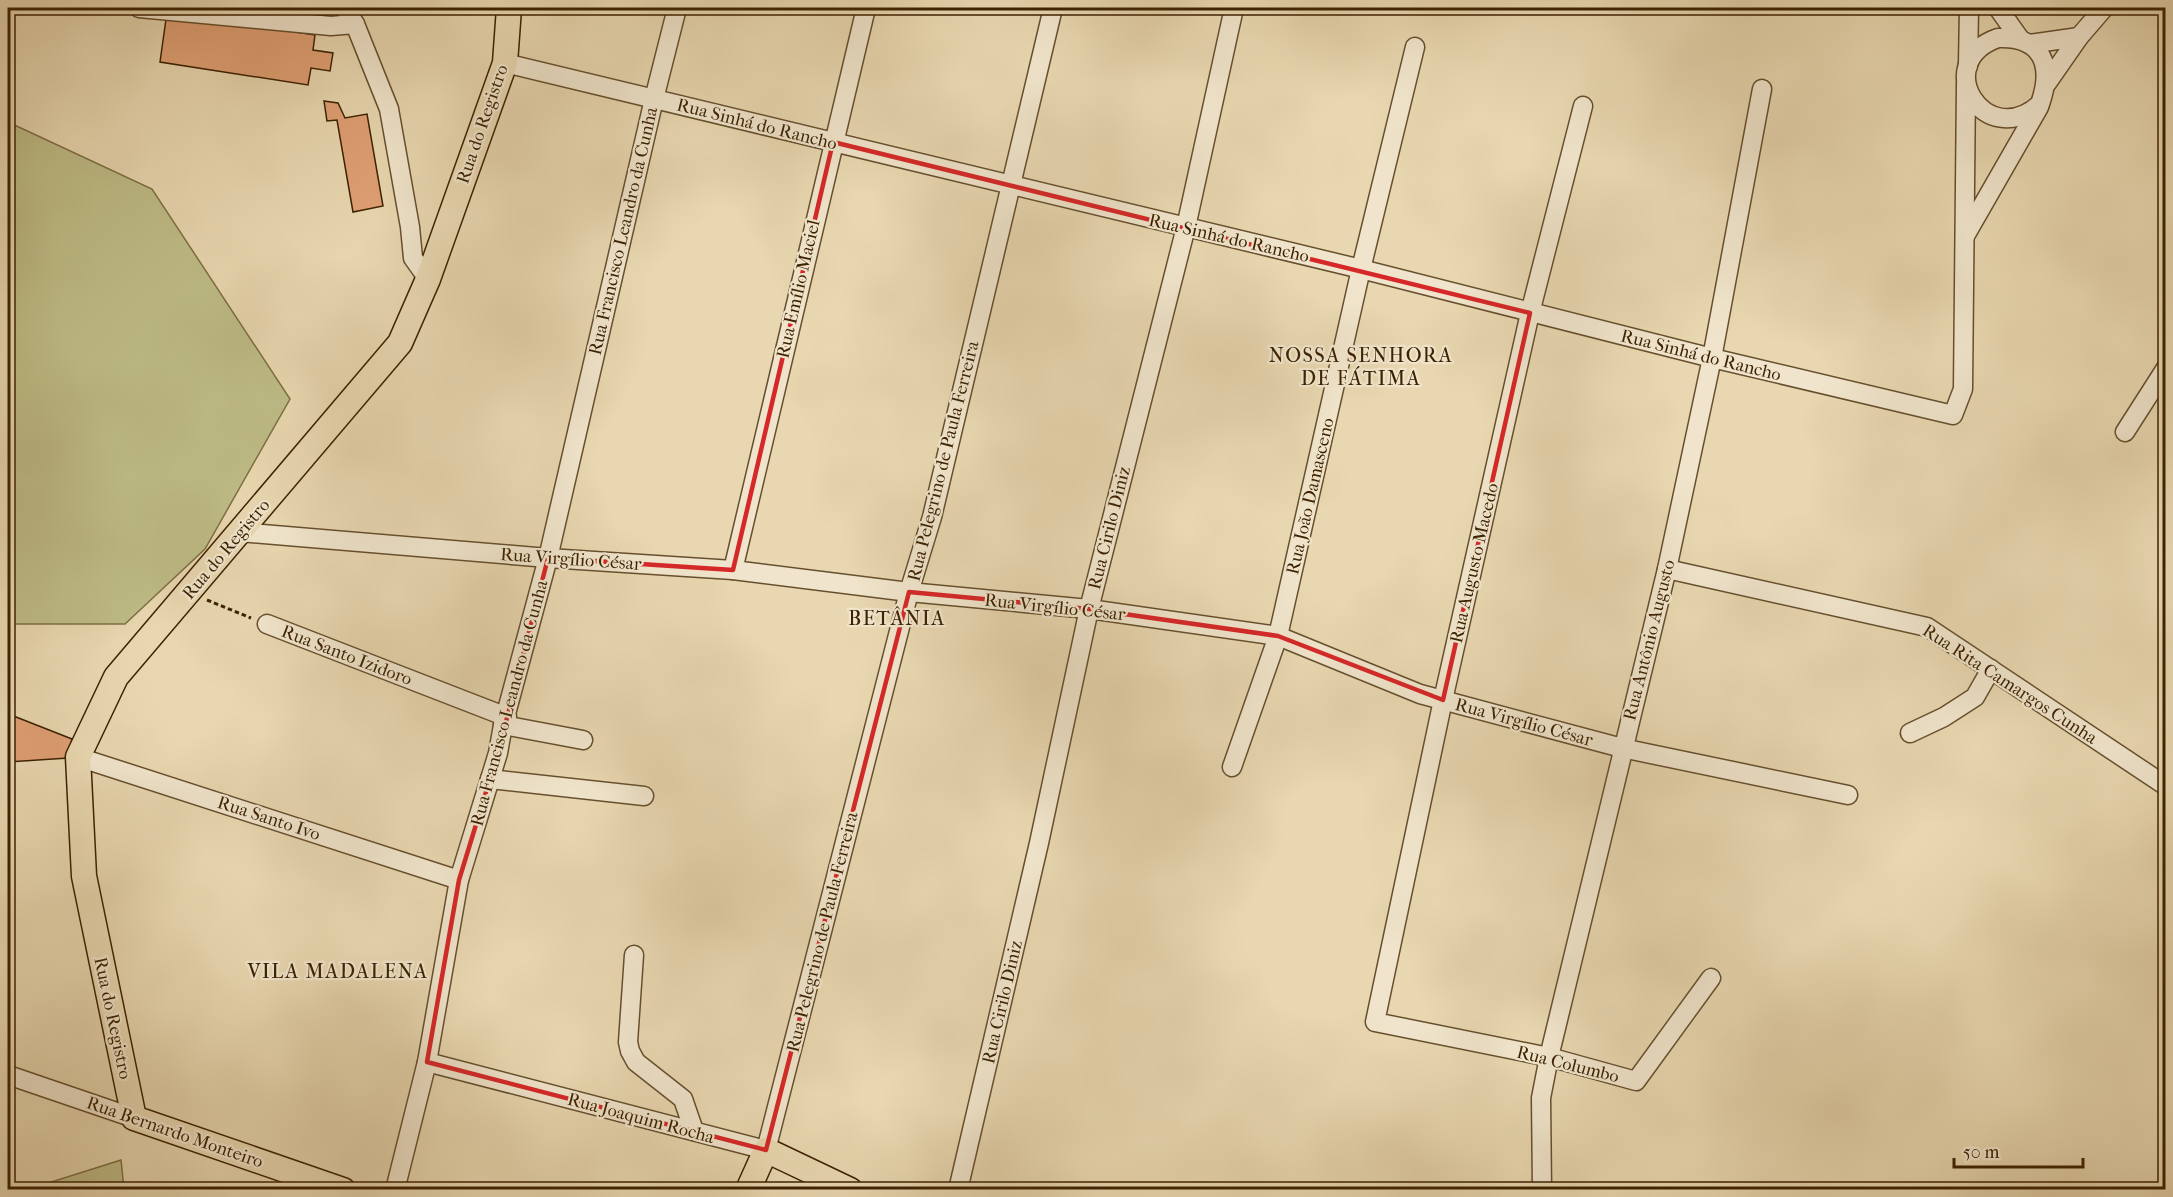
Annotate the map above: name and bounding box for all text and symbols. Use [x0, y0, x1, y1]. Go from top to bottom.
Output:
street label: Rua do Registro [452, 62, 513, 186]
street label: Rua Sinhá do Rancho [675, 94, 839, 155]
street label: Rua Francisco Leandro da Cunha [585, 104, 662, 357]
street label: Rua Sinhá do Rancho [1146, 210, 1311, 267]
street label: Rua Emílio Maciel [772, 218, 825, 360]
street label: Rua Sinhá do Rancho [1619, 325, 1783, 386]
street label: Rua Pelegrino de Paula Ferreira [903, 338, 984, 583]
district label: NOSSA SENHORA DE FÁTIMA [1269, 344, 1453, 390]
street label: Rua João Damasceno [1282, 416, 1339, 577]
street label: Rua Cirilo Diniz [1084, 464, 1135, 592]
street label: Rua Augusto Macedo [1446, 481, 1503, 645]
street label: Rua do Registro [178, 495, 274, 604]
street label: Rua Virgílio César [500, 544, 643, 575]
street label: Rua Antônio Augusto [1619, 557, 1680, 723]
street label: Rua Francisco Leandro da Cunha [466, 577, 553, 829]
street label: Rua Virgílio César [983, 590, 1127, 625]
district label: BETÂNIA [848, 606, 946, 630]
street label: Rua Rita Camargos Cunha [1919, 620, 2101, 749]
street label: Rua Santo Izidoro [279, 621, 415, 690]
street label: Rua Virgílio César [1453, 694, 1595, 751]
street label: Rua Santo Ivo [215, 792, 323, 845]
street label: Rua Pelegrino de Paula Ferreira [782, 809, 863, 1054]
street label: Rua Cirilo Diniz [978, 938, 1027, 1066]
street label: Rua do Registro [89, 955, 136, 1081]
district label: VILA MADALENA [246, 960, 429, 983]
street label: Rua Columbo [1515, 1042, 1621, 1087]
street label: Rua Joaquim Rocha [565, 1089, 717, 1148]
street label: Rua Bernardo Monteiro [84, 1092, 266, 1173]
scale bar [1954, 1131, 2083, 1169]
text: 50 m [1963, 1142, 2000, 1163]

